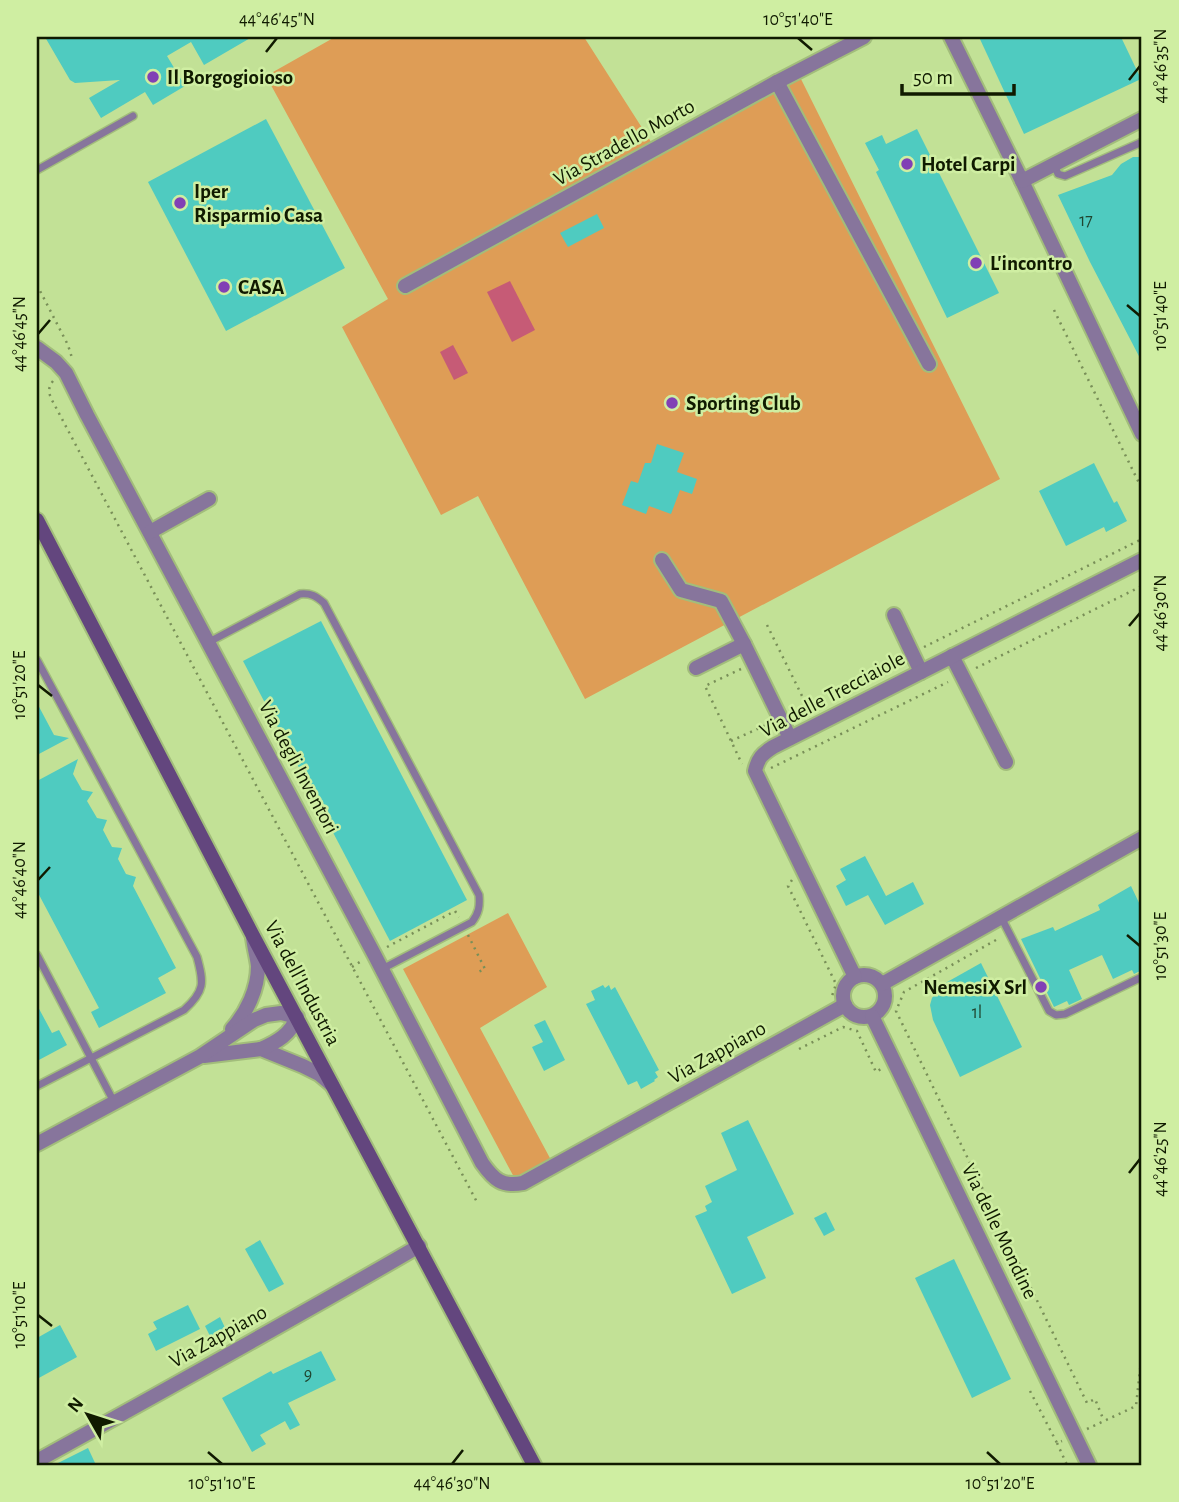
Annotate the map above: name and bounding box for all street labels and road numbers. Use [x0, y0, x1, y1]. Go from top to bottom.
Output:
street label: Via Stradello Morto [550, 95, 698, 190]
street label: Via delle Trecciaiole [756, 647, 908, 741]
street label: Via degli Inventori [255, 697, 343, 837]
street label: Via dell'Industria [261, 917, 344, 1050]
street label: Via Zappiano [665, 1017, 770, 1088]
street label: Via delle Mondine [958, 1160, 1041, 1302]
street label: Via Zappiano [166, 1301, 271, 1372]

